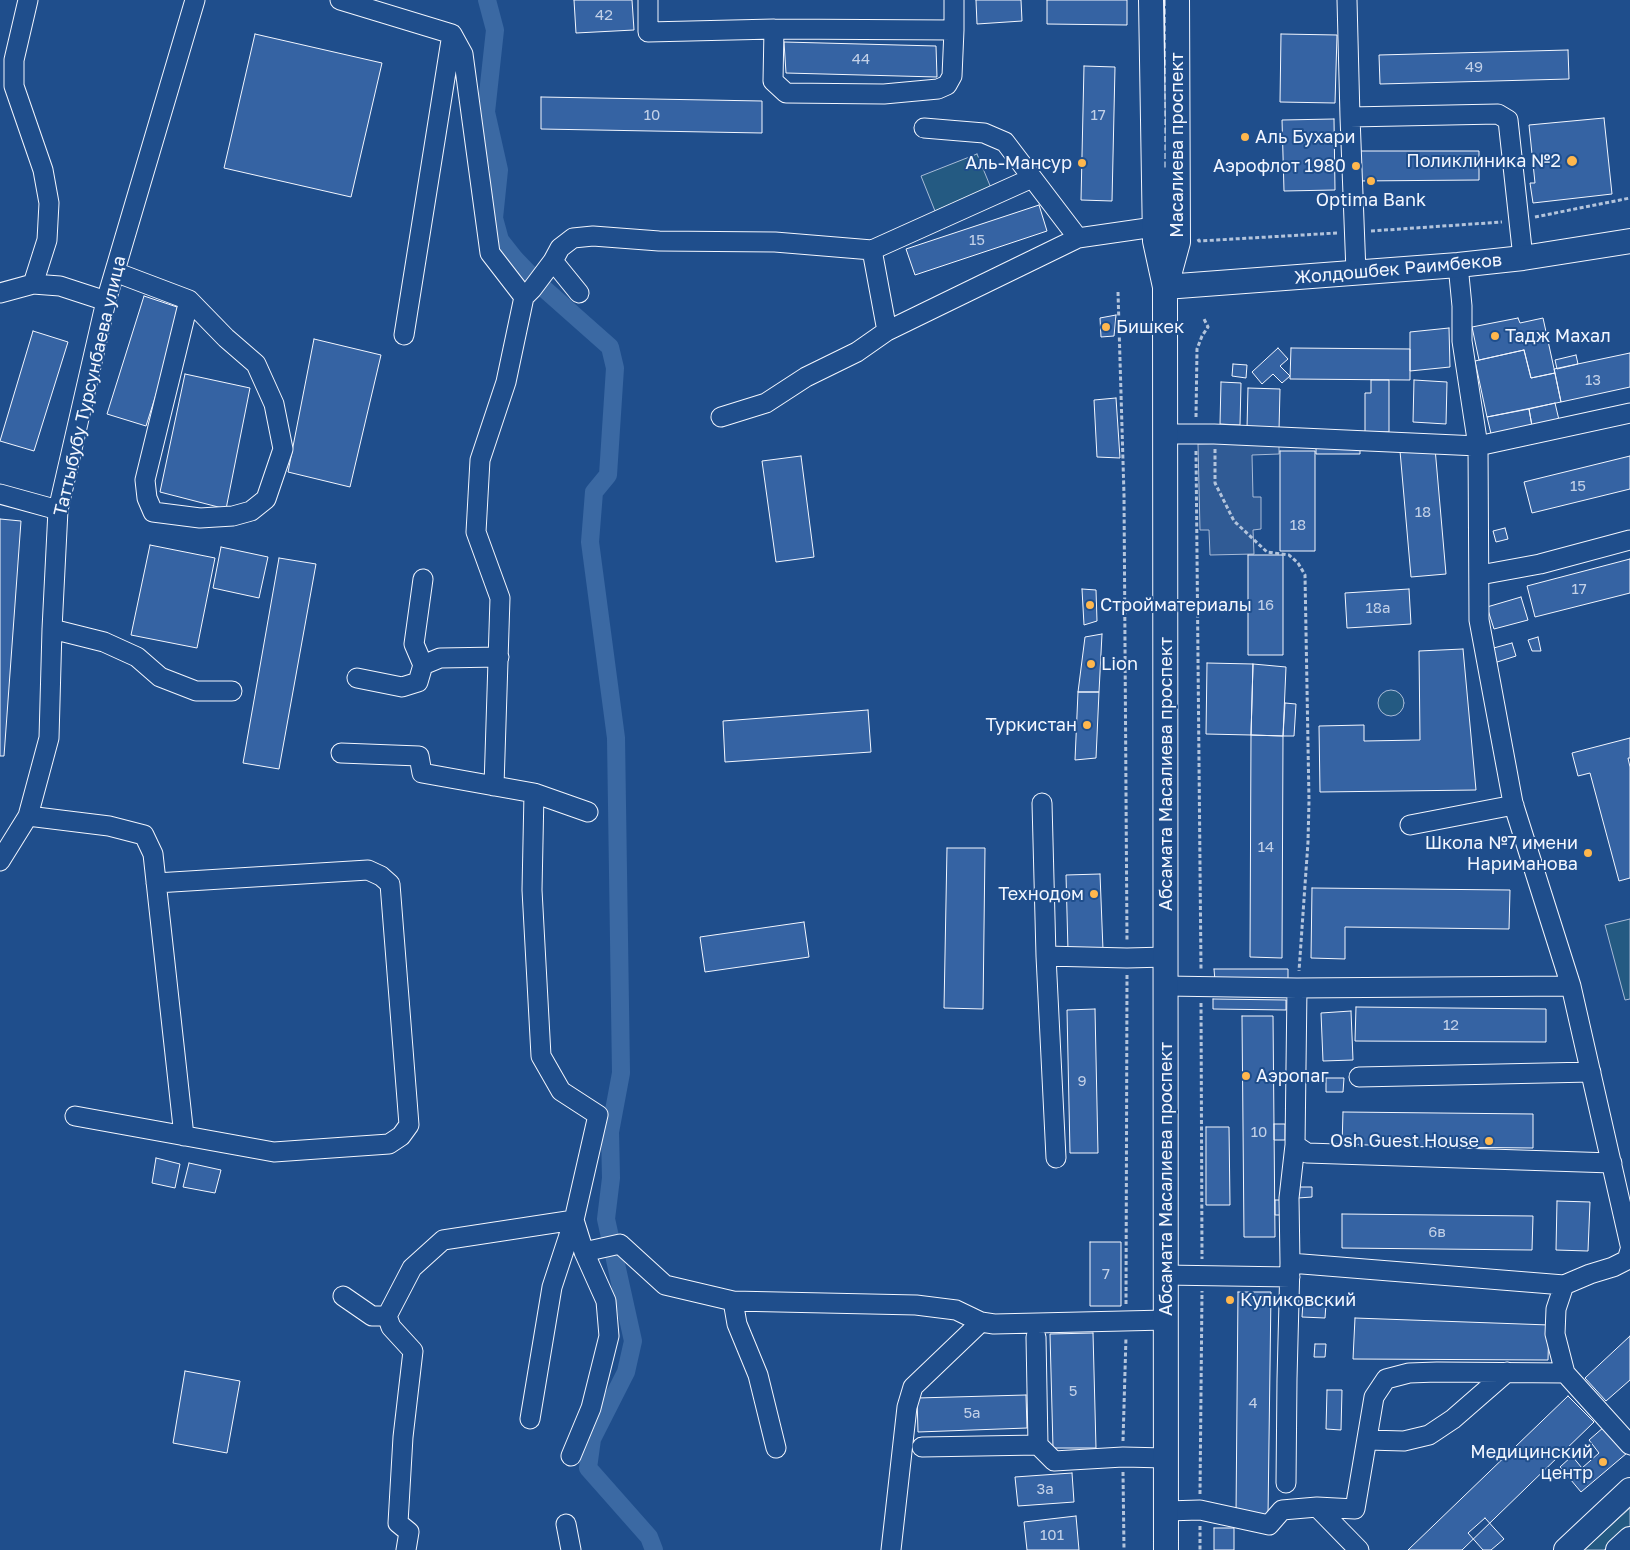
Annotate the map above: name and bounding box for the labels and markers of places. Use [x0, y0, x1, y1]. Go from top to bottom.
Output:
place label: Аль Бухари [1255, 126, 1356, 148]
marker: Аль Бухари [1239, 131, 1251, 143]
place label: Поликлиника №2 [1406, 150, 1561, 172]
place label: Аль-Мансур [965, 152, 1072, 174]
marker: Поликлиника №2 [1565, 154, 1579, 168]
place label: Аэрофлот 1980 [1213, 155, 1346, 177]
marker: Аль-Мансур [1076, 157, 1088, 169]
marker: Аэрофлот 1980 [1350, 160, 1362, 172]
marker: Optima Bank [1365, 175, 1377, 187]
place label: Optima Bank [1316, 189, 1426, 211]
place label: Бишкек [1116, 316, 1184, 338]
marker: Бишкек [1100, 321, 1112, 333]
place label: Тадж Махал [1505, 325, 1611, 347]
marker: Тадж Махал [1489, 330, 1501, 342]
place label: Стройматериалы [1100, 594, 1252, 616]
marker: Стройматериалы [1084, 599, 1096, 611]
place label: Lion [1101, 653, 1138, 675]
marker: Lion [1085, 658, 1097, 670]
place label: Туркистан [985, 714, 1077, 736]
marker: Туркистан [1081, 719, 1093, 731]
place label: Школа №7 имени Нариманова [1425, 832, 1578, 874]
marker: Школа №7 имени Нариманова [1582, 847, 1594, 859]
place label: Технодом [998, 883, 1084, 905]
marker: Технодом [1088, 888, 1100, 900]
place label: Аэропаг [1256, 1065, 1329, 1087]
marker: Аэропаг [1240, 1070, 1252, 1082]
place label: Osh Guest House [1330, 1130, 1479, 1152]
marker: Osh Guest House [1483, 1135, 1495, 1147]
place label: Куликовский [1240, 1289, 1356, 1311]
marker: Куликовский [1224, 1294, 1236, 1306]
place label: Медицинский центр [1470, 1441, 1593, 1484]
marker: Медицинский центр [1597, 1456, 1609, 1468]

